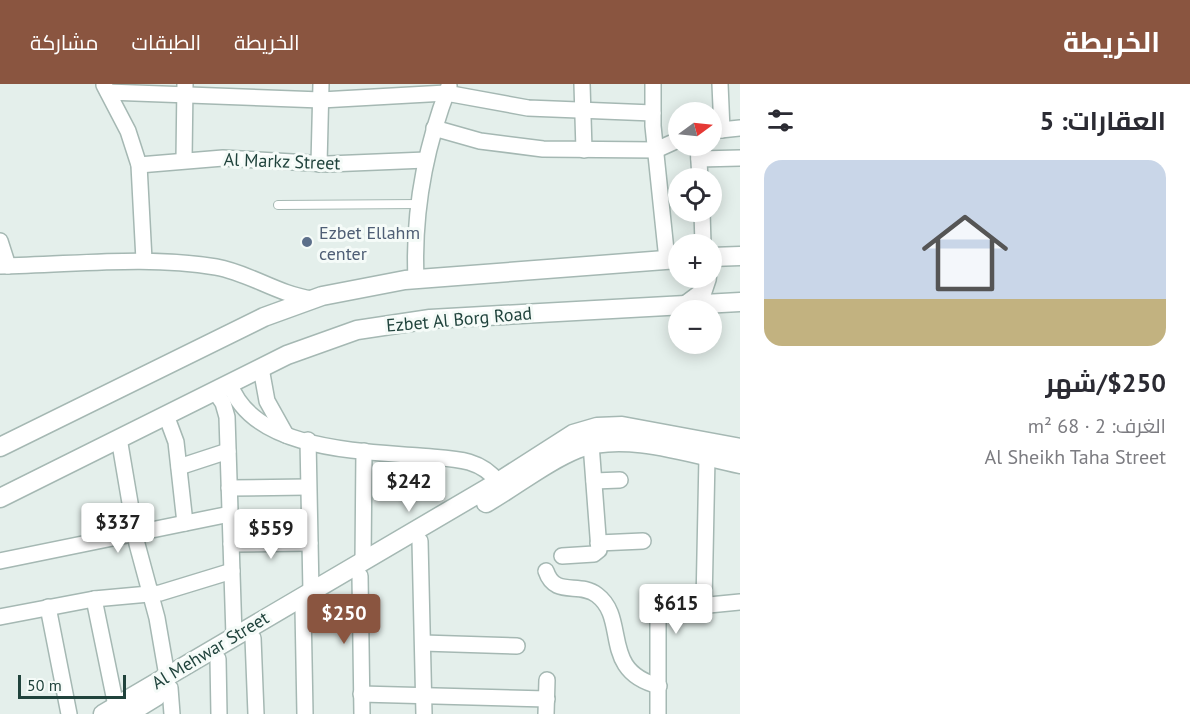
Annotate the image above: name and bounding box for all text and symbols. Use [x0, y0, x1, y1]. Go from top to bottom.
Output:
text: الخريطة [1063, 23, 1160, 60]
text: مشاركة [30, 29, 99, 56]
text: الطبقات [132, 29, 201, 56]
text: الخريطة [234, 29, 300, 56]
north arrow [668, 102, 722, 156]
map controls [668, 102, 722, 354]
icon: filters [764, 104, 797, 137]
text: العقارات: 5 [1040, 104, 1166, 137]
street label: Al Markz Street [223, 147, 341, 175]
button: locate [668, 168, 722, 222]
icon: home [911, 199, 1019, 307]
place label: Ezbet Ellahm center [319, 221, 420, 265]
button: + [668, 234, 722, 288]
marker: Ezbet Ellahm center [300, 235, 314, 249]
button: − [668, 300, 722, 354]
street label: Ezbet Al Borg Road [385, 301, 533, 337]
text: $250/شهر [1046, 366, 1166, 399]
text: الغرف: 2 · 68 m² [1028, 413, 1166, 439]
text: Al Sheikh Taha Street [985, 444, 1166, 470]
pin: $242 [373, 462, 445, 513]
text: $242 [386, 468, 432, 494]
pin: $337 [82, 503, 154, 554]
text: $337 [95, 509, 141, 535]
pin: $559 [235, 509, 307, 560]
text: $559 [248, 515, 294, 541]
pin: $615 [640, 584, 712, 635]
text: $615 [653, 590, 699, 616]
pin: $250 [308, 594, 380, 645]
text: $250 [321, 600, 367, 626]
street label: Al Mehwar Street [147, 606, 273, 694]
scale bar [18, 672, 126, 700]
text: 50 m [27, 675, 62, 695]

